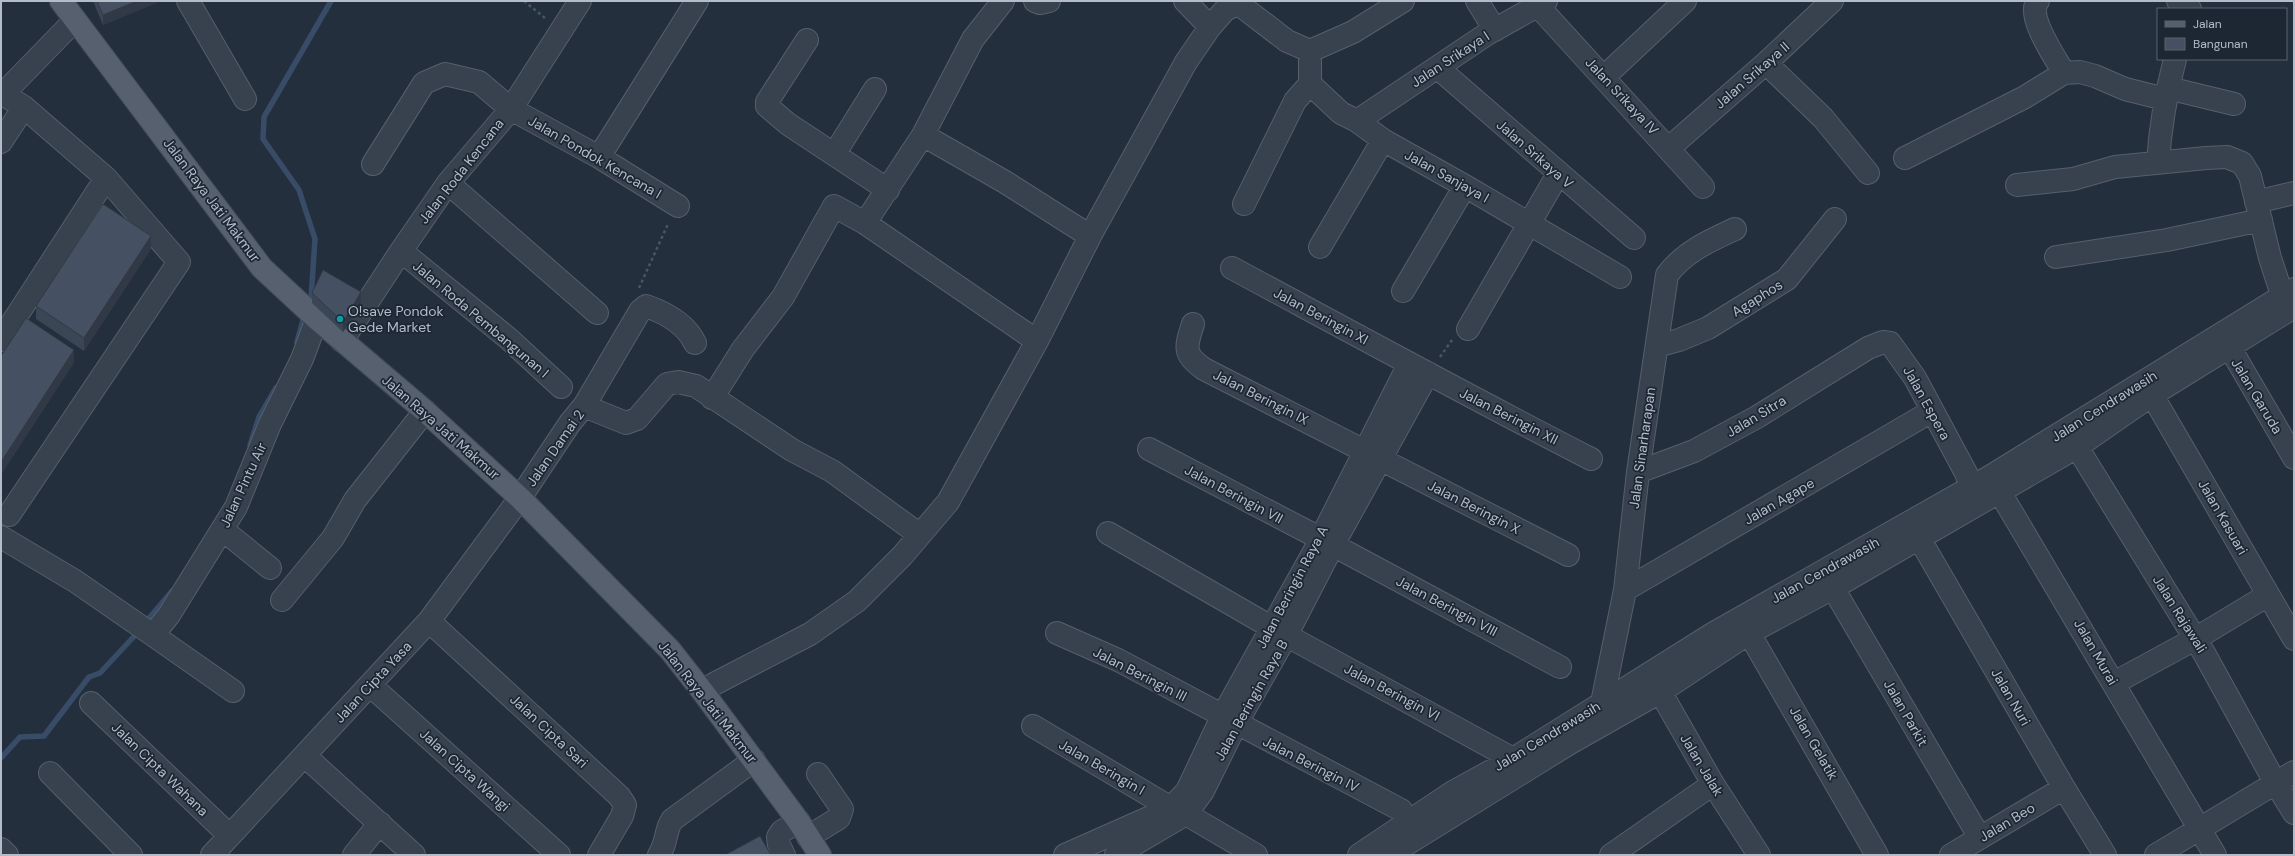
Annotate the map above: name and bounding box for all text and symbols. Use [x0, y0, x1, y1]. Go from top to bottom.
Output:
legend [2157, 8, 2287, 60]
text: Jalan [2193, 16, 2222, 32]
street label: Jalan Srikaya I [1407, 27, 1493, 91]
text: Bangunan [2193, 36, 2248, 52]
street label: Jalan Srikaya II [1711, 38, 1793, 112]
street label: Jalan Srikaya IV [1581, 53, 1663, 139]
street label: Jalan Pondok Kencana I [525, 111, 665, 203]
street label: Jalan Roda Kencana [414, 115, 508, 227]
street label: Jalan Srikaya V [1493, 116, 1578, 193]
street label: Jalan Raya Jati Makmur [160, 134, 264, 266]
street label: Jalan Sanjaya I [1402, 145, 1492, 207]
street label: Jalan Roda Pembangunan I [409, 257, 553, 381]
street label: Agaphos [1728, 275, 1786, 321]
street label: Jalan Beringin XI [1271, 283, 1371, 349]
place label: O!save Pondok Gede Market [348, 302, 444, 336]
marker: O!save Pondok Gede Market [335, 314, 345, 324]
street label: Jalan Garuda [2227, 355, 2287, 437]
street label: Jalan Espera [1899, 363, 1955, 443]
street label: Jalan Beringin IX [1210, 365, 1312, 429]
street label: Jalan Cendrawasih [2048, 366, 2160, 446]
street label: Jalan Raya Jati Makmur [378, 371, 504, 483]
street label: Jalan Beringin XII [1457, 383, 1561, 449]
street label: Jalan Sinarharapan [1625, 386, 1659, 510]
street label: Jalan Sitra [1723, 391, 1789, 441]
street label: Jalan Damai 2 [522, 406, 588, 490]
street label: Jalan Pintu Air [215, 440, 271, 530]
street label: Jalan Beringin VII [1182, 460, 1286, 528]
street label: Jalan Agape [1740, 474, 1818, 528]
street label: Jalan Beringin X [1425, 476, 1523, 538]
street label: Jalan Kasuari [2194, 476, 2252, 558]
street label: Jalan Beringin Raya A [1252, 522, 1332, 652]
street label: Jalan Cendrawasih [1768, 533, 1882, 607]
street label: Jalan Beringin VIII [1393, 572, 1501, 640]
street label: Jalan Rajawali [2149, 572, 2211, 656]
street label: Jalan Murai [2070, 616, 2122, 688]
street label: Jalan Beringin Raya B [1210, 636, 1292, 764]
street label: Jalan Cipta Yasa [331, 637, 415, 727]
street label: Jalan Raya Jati Makmur [655, 637, 761, 767]
street label: Jalan Beringin III [1090, 643, 1190, 705]
street label: Jalan Beringin VI [1341, 659, 1443, 725]
street label: Jalan Nuri [1987, 665, 2035, 729]
street label: Jalan Parkit [1880, 677, 1932, 749]
street label: Jalan Cipta Sari [506, 690, 592, 772]
street label: Jalan Cendrawasih [1490, 697, 1604, 775]
street label: Jalan Gelatik [1786, 703, 1842, 783]
street label: Jalan Cipta Wahana [108, 718, 212, 820]
street label: Jalan Cipta Wangi [416, 725, 514, 815]
street label: Jalan Jalak [1676, 731, 1728, 799]
street label: Jalan Beringin IV [1260, 732, 1363, 796]
street label: Jalan Beringin I [1056, 735, 1148, 799]
street label: Jalan Beo [1976, 798, 2038, 846]

